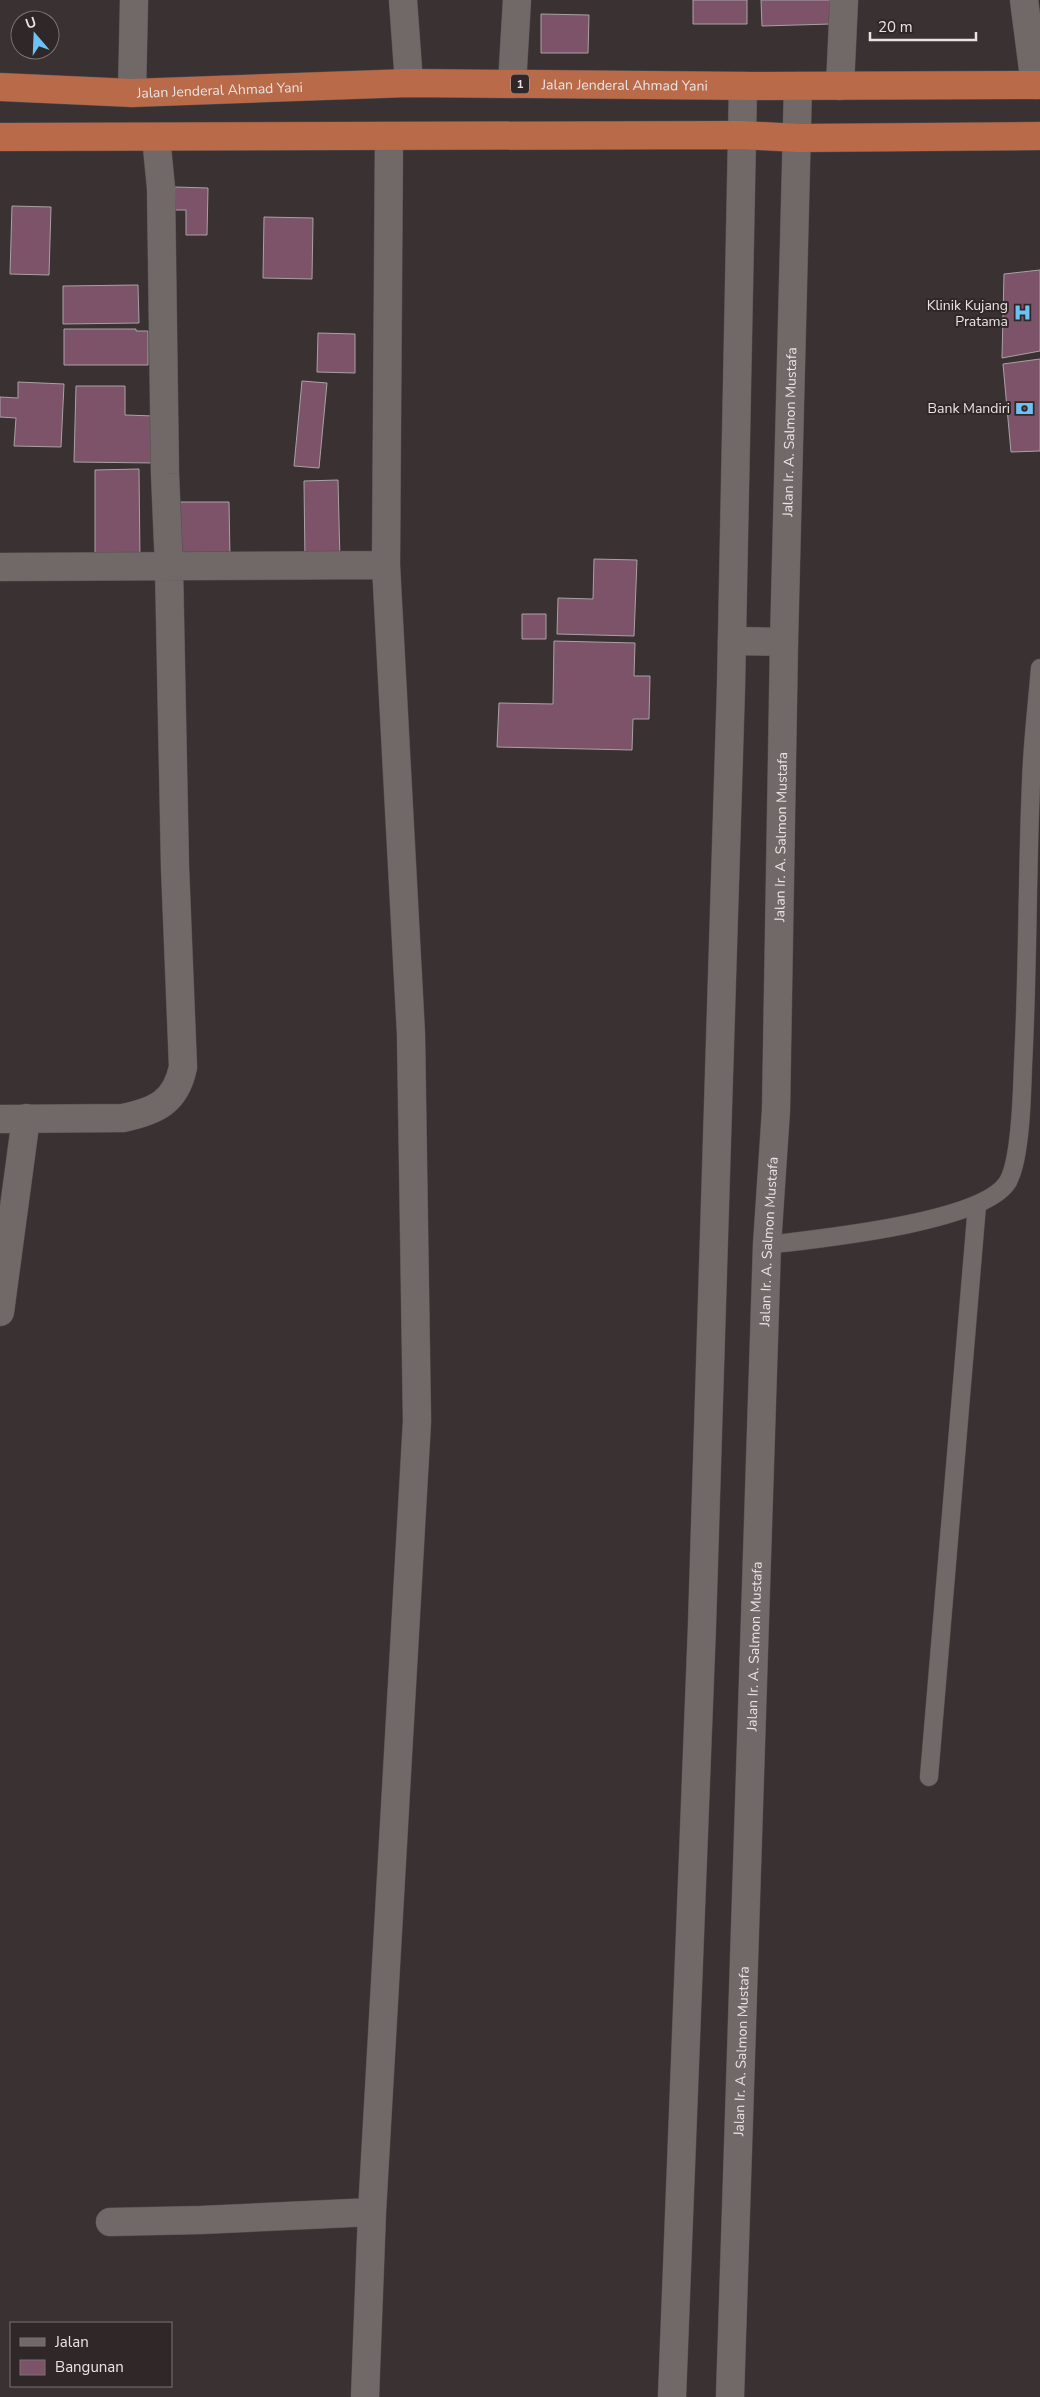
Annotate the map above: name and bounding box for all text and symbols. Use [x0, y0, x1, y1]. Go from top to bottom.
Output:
north arrow [10, 10, 60, 60]
scale bar [870, 10, 976, 42]
text: U [23, 13, 39, 34]
text: 20 m [878, 17, 913, 37]
road number: 1 [511, 74, 529, 94]
street label: Jalan Jenderal Ahmad Yani [541, 75, 708, 95]
street label: Jalan Jenderal Ahmad Yani [135, 77, 303, 102]
place label: Klinik Kujang Pratama [927, 296, 1008, 331]
hospital icon: Klinik Kujang Pratama [1012, 303, 1032, 323]
street label: Jalan Ir. A. Salmon Mustafa [778, 347, 801, 518]
bank icon: Bank Mandiri [1014, 398, 1034, 418]
place label: Bank Mandiri [928, 399, 1010, 418]
street label: Jalan Ir. A. Salmon Mustafa [770, 752, 792, 923]
street label: Jalan Ir. A. Salmon Mustafa [755, 1156, 782, 1328]
street label: Jalan Ir. A. Salmon Mustafa [742, 1561, 766, 1733]
street label: Jalan Ir. A. Salmon Mustafa [729, 1966, 753, 2137]
legend [10, 2322, 172, 2387]
text: Jalan [54, 2332, 89, 2352]
text: Bangunan [55, 2357, 124, 2377]

